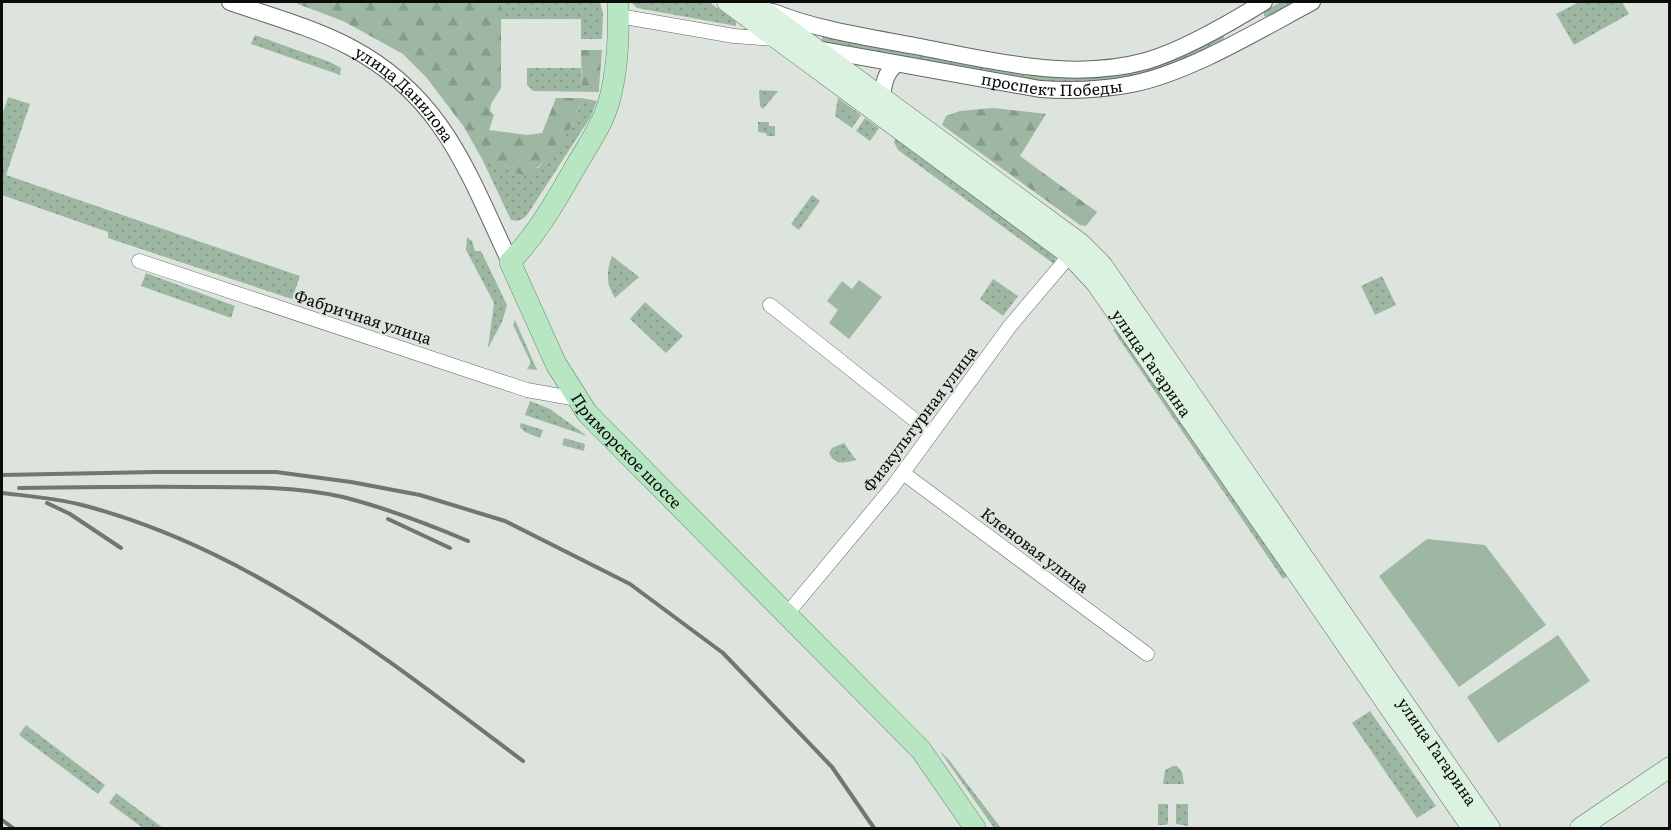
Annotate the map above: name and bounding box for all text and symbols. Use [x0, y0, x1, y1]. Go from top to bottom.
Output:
street label: улица Данилова [351, 39, 461, 147]
street label: проспект Победы [979, 66, 1124, 101]
street label: Фабричная улица [292, 283, 435, 350]
street label: улица Гагарина [1106, 304, 1199, 422]
street label: Физкультурная улица [856, 340, 982, 497]
street label: Приморское шоссе [566, 388, 688, 514]
street label: Кленовая улица [977, 501, 1095, 598]
street label: улица Гагарина [1392, 692, 1484, 810]

